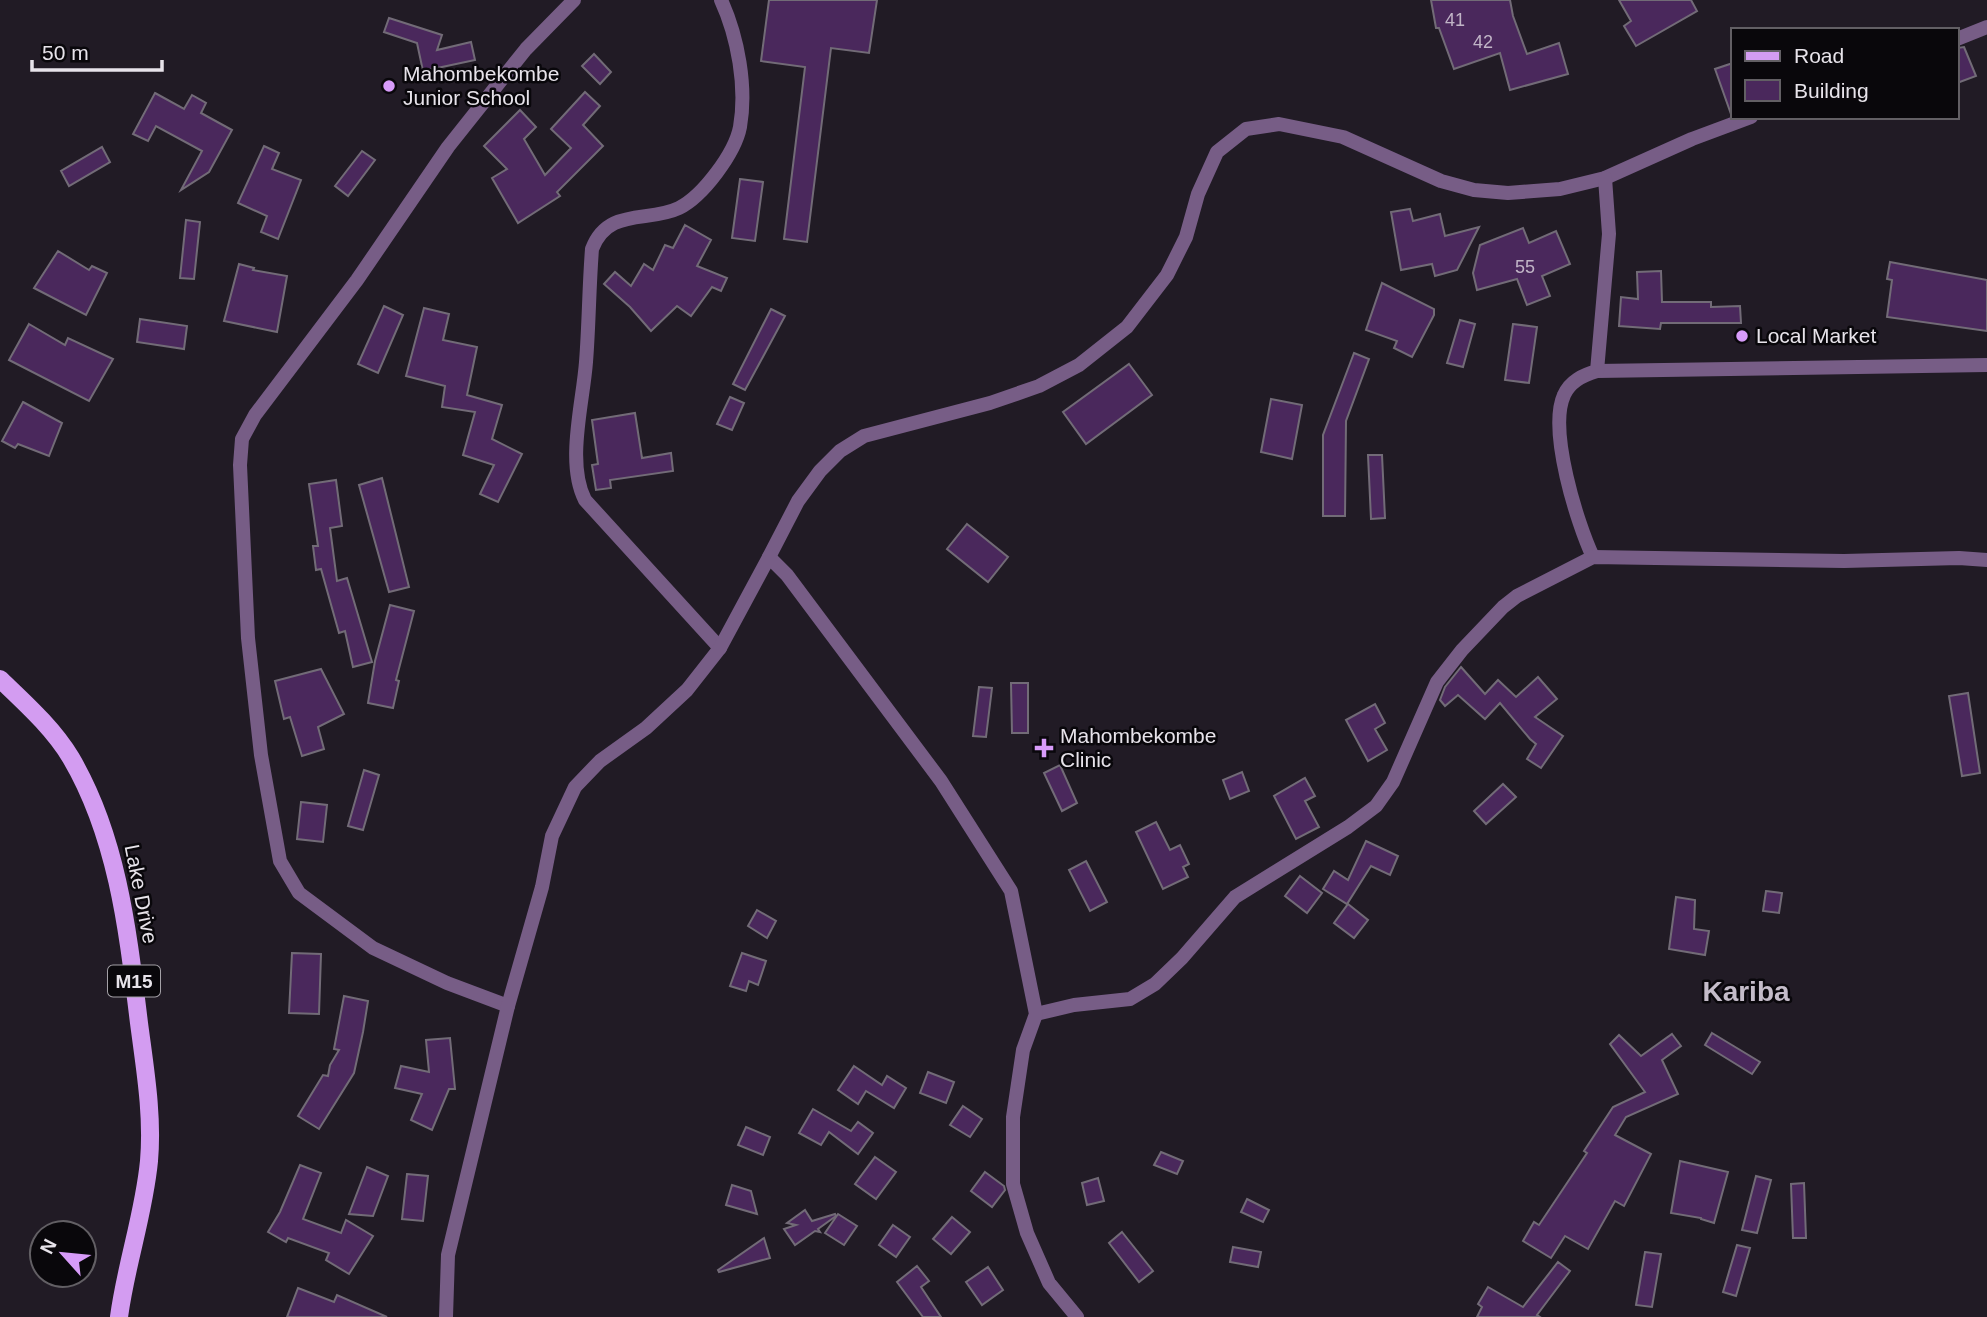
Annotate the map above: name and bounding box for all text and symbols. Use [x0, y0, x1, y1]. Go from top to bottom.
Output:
house number: 41 [1445, 10, 1465, 30]
scale bar [32, 28, 161, 72]
legend [1731, 28, 1959, 119]
house number: 42 [1473, 32, 1493, 52]
text: 50 m [42, 41, 89, 64]
text: Road [1794, 44, 1844, 67]
place label: Mahombekombe Junior School [403, 62, 559, 109]
marker: Mahombekombe Junior School [381, 78, 397, 94]
text: Building [1794, 79, 1869, 102]
house number: 55 [1515, 257, 1535, 277]
place label: Local Market [1756, 324, 1876, 347]
marker: Local Market [1734, 328, 1750, 344]
place label: Mahombekombe Clinic [1060, 724, 1216, 771]
marker: Mahombekombe Clinic [1034, 738, 1054, 758]
street label: Lake Drive [121, 842, 162, 945]
road number: M15 [108, 965, 160, 996]
district label: Kariba [1702, 976, 1790, 1007]
north arrow [28, 1219, 98, 1289]
text: N [36, 1236, 61, 1257]

